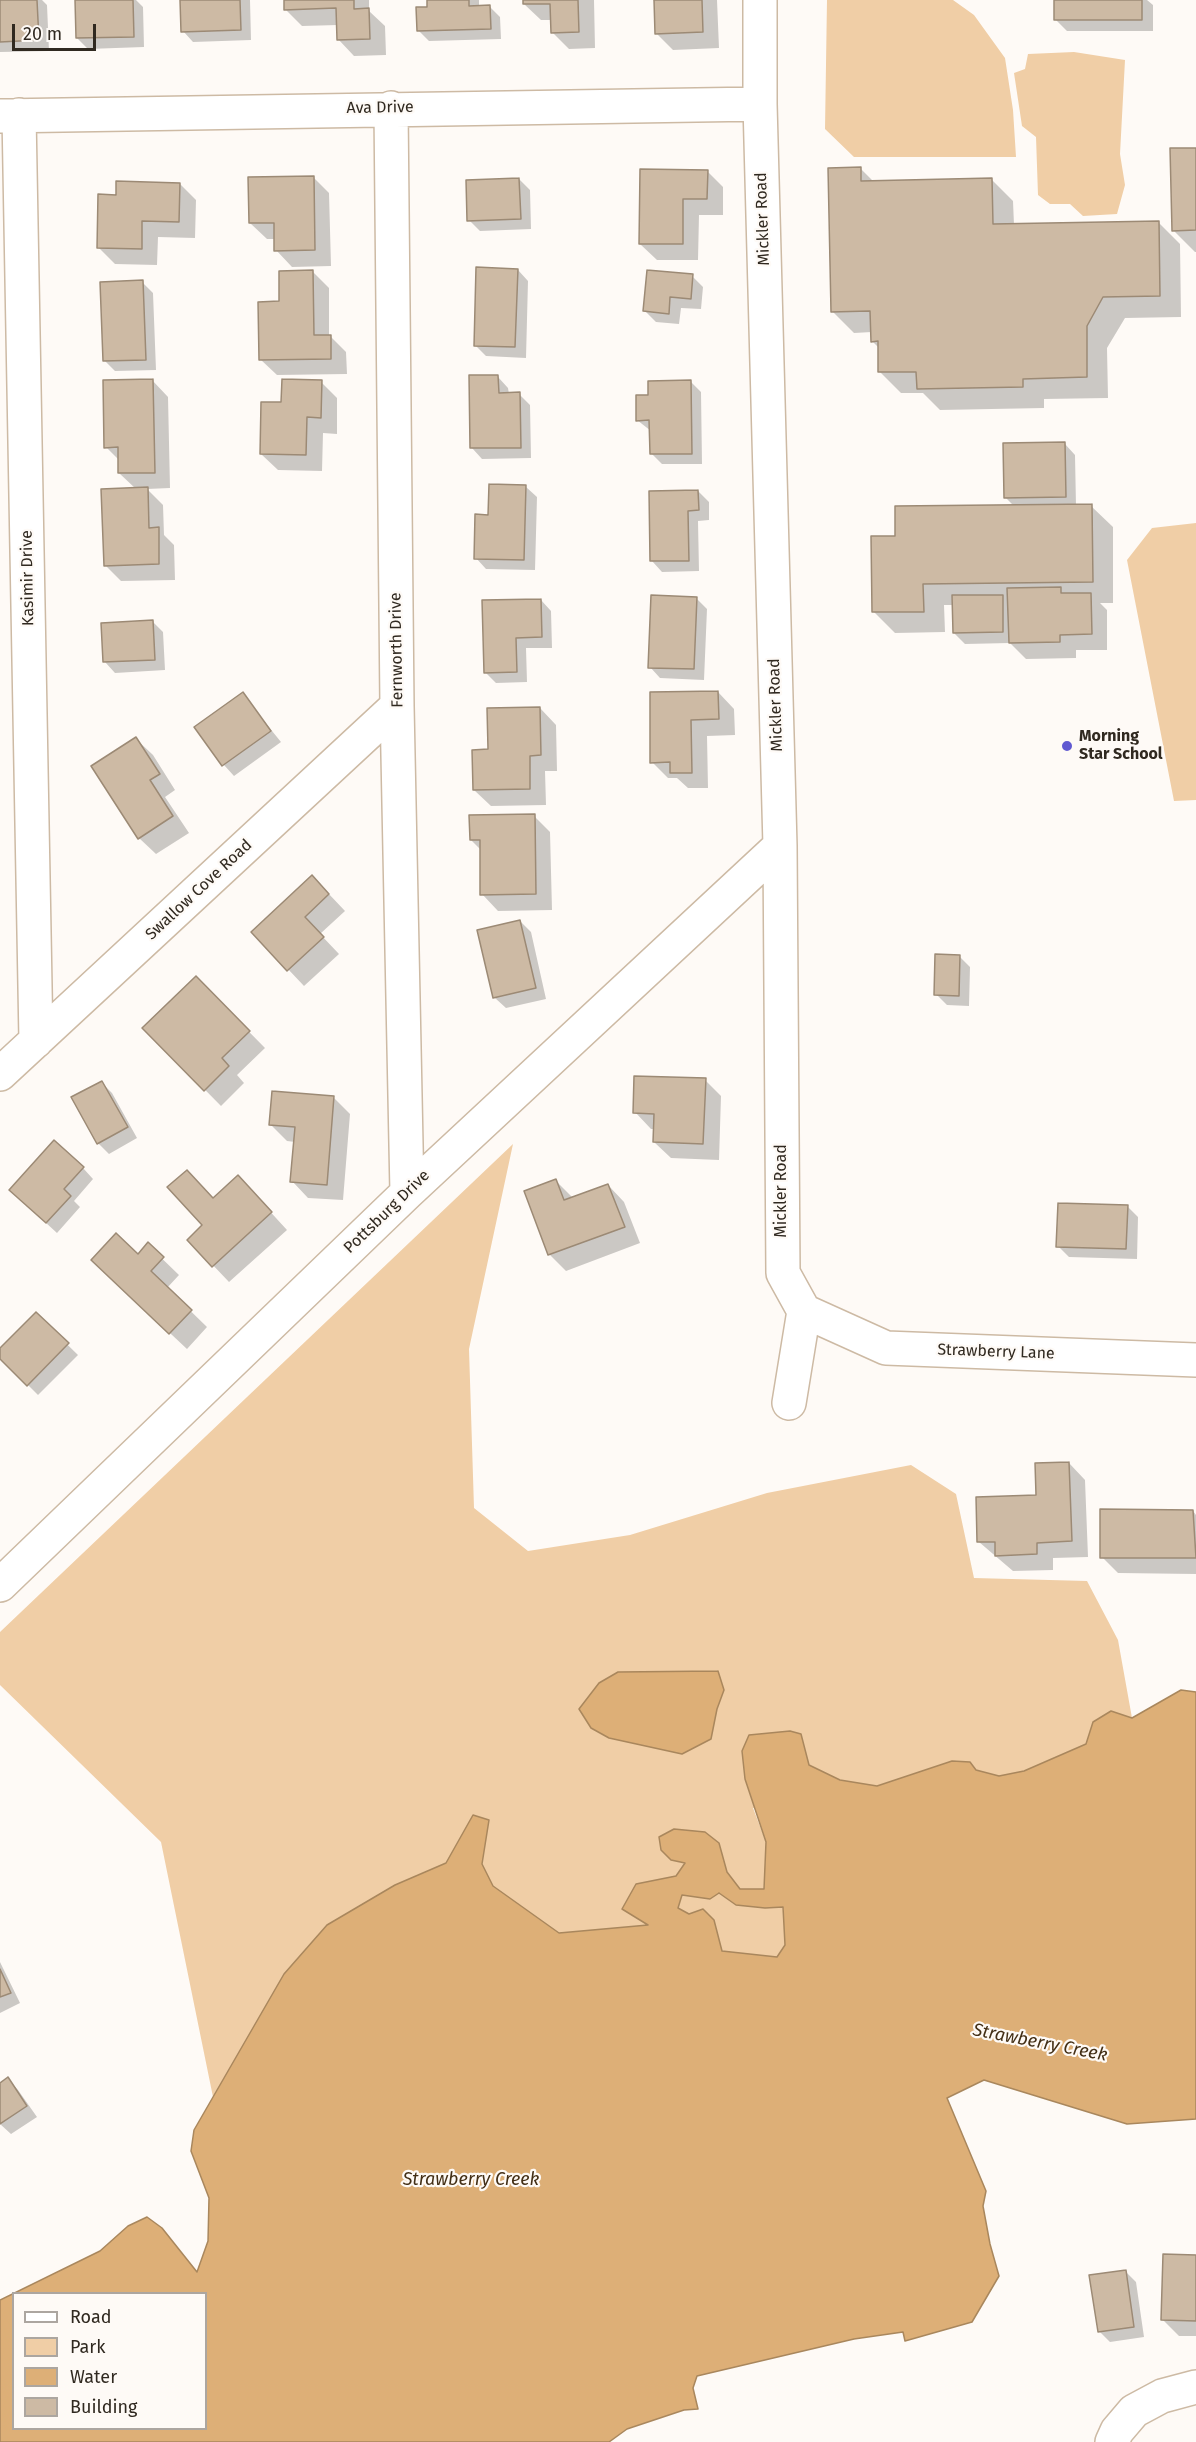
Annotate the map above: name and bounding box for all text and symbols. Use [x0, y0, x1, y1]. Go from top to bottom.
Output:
scale bar [15, 12, 99, 50]
text: 20 m [23, 23, 62, 45]
street label: Ava Drive [346, 98, 414, 118]
street label: Mickler Road [752, 172, 774, 266]
street label: Kasimir Drive [18, 530, 38, 626]
street label: Fernworth Drive [386, 592, 408, 708]
street label: Mickler Road [765, 658, 787, 752]
place label: Morning Star School [1079, 727, 1163, 765]
marker: Morning Star School [1060, 739, 1074, 753]
street label: Swallow Cove Road [142, 836, 256, 944]
street label: Mickler Road [772, 1144, 792, 1238]
street label: Pottsburg Drive [340, 1166, 434, 1258]
street label: Strawberry Lane [937, 1340, 1055, 1364]
water label: Strawberry Creek [971, 2019, 1109, 2067]
water label: Strawberry Creek [403, 2169, 539, 2191]
legend [12, 2292, 207, 2430]
text: Road [70, 2306, 112, 2328]
text: Park [70, 2336, 105, 2358]
text: Water [70, 2366, 117, 2388]
text: Building [70, 2396, 137, 2418]

